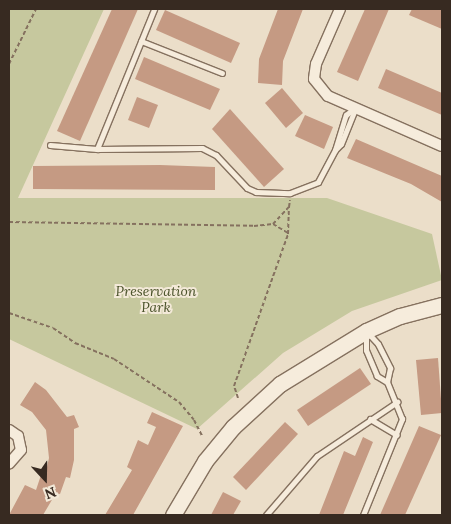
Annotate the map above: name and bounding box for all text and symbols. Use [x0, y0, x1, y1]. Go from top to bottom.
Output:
park label: Preservation Park [116, 283, 196, 316]
north arrow [20, 454, 70, 504]
text: N [42, 483, 59, 503]

